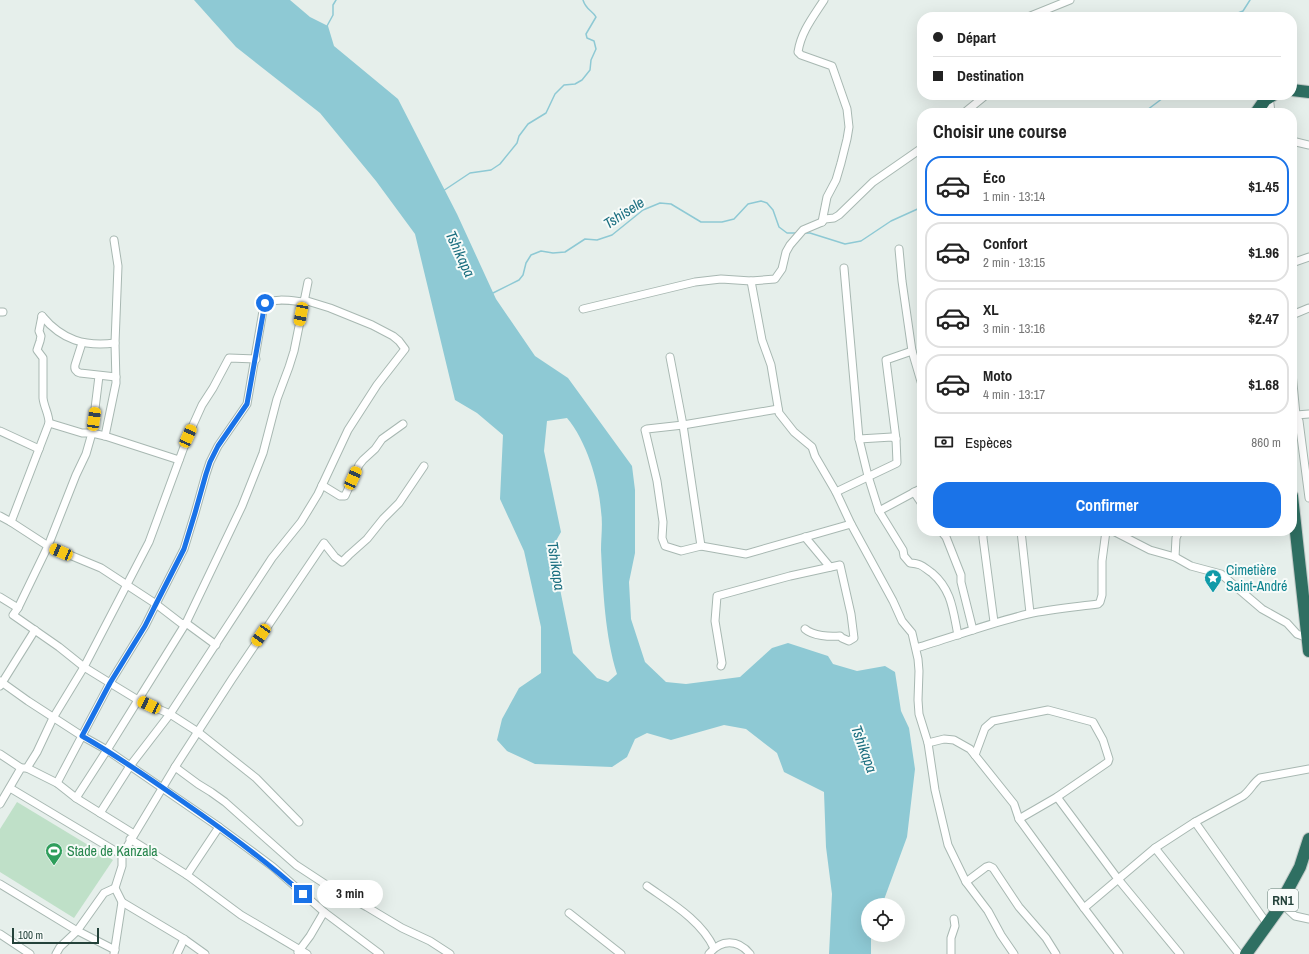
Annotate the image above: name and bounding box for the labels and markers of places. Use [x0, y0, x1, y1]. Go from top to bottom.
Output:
place label: Cimetière Saint-André [1226, 561, 1287, 595]
place icon: Cimetière Saint-André [1203, 568, 1223, 593]
sports icon: Stade de Kanzala [44, 841, 64, 866]
place label: Stade de Kanzala [67, 842, 158, 860]

